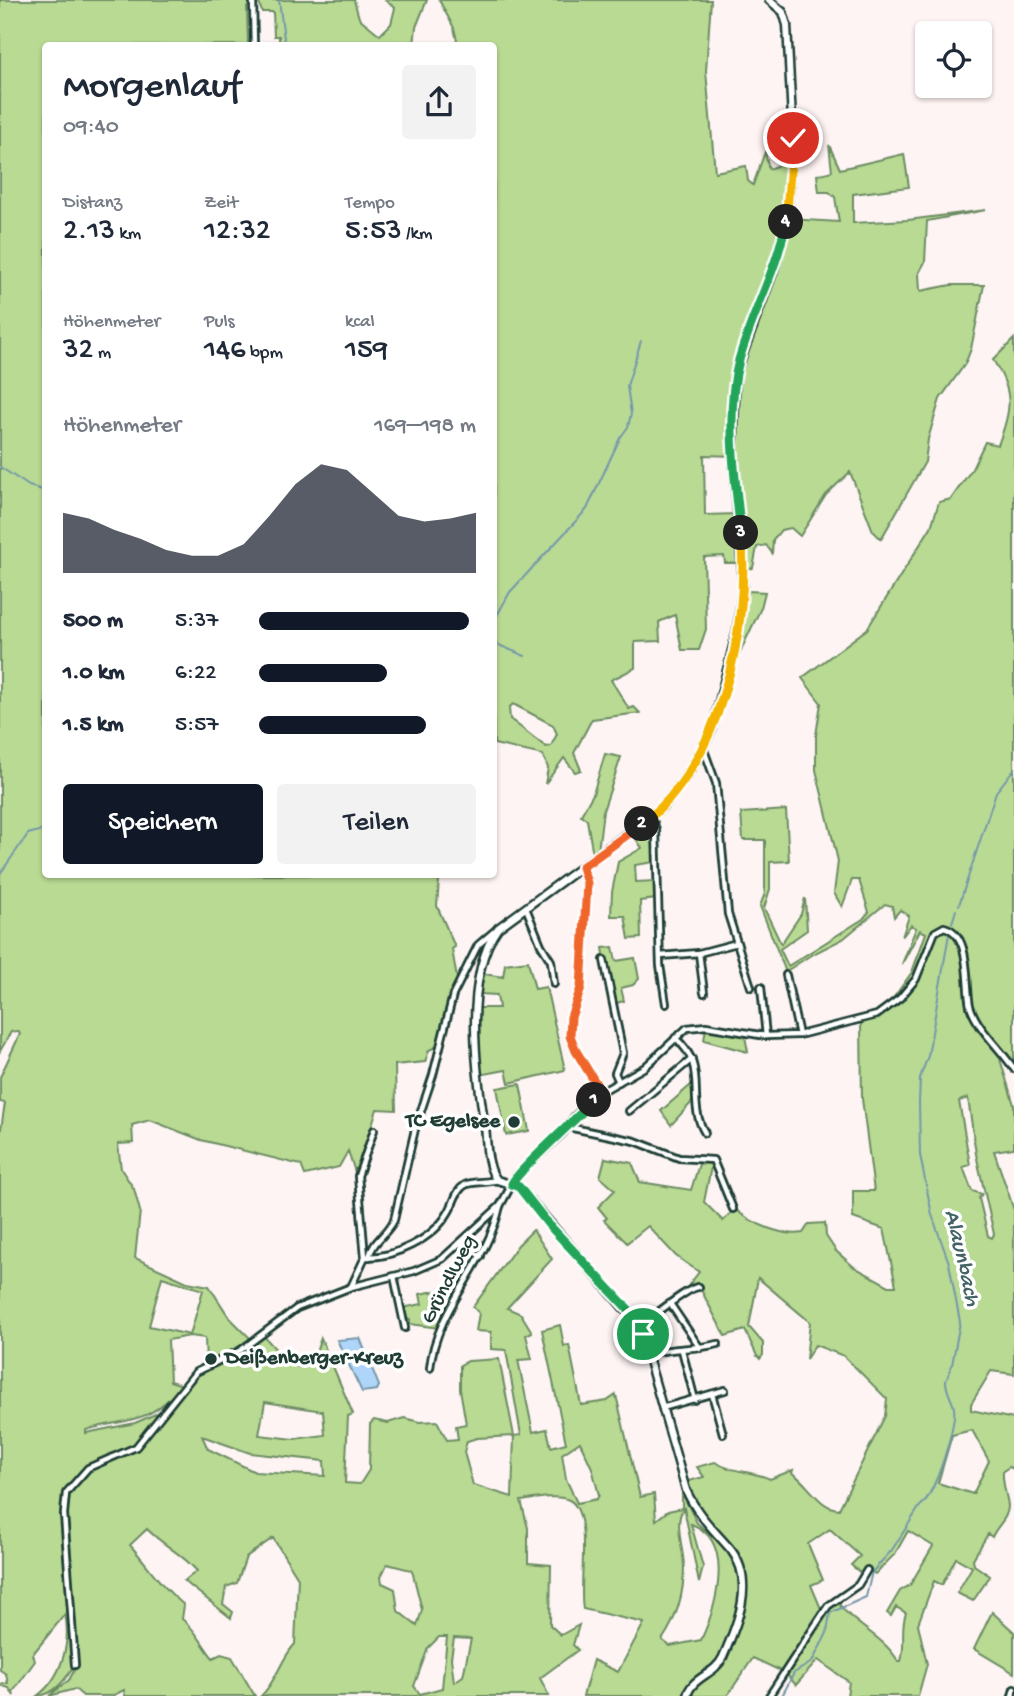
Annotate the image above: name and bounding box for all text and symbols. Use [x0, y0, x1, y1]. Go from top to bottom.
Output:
map controls [915, 21, 992, 98]
button: locate [915, 21, 992, 98]
button: share [402, 65, 476, 139]
text: Morgenlauf [63, 66, 241, 110]
pin [763, 108, 823, 168]
text: 09:40 [63, 114, 119, 141]
icon: check [774, 119, 812, 157]
text: Distanz [63, 192, 122, 215]
text: Zeit [204, 192, 238, 215]
text: Tempo [345, 192, 395, 215]
pin: 4 [768, 204, 804, 240]
text: 4 [781, 210, 790, 233]
text: 2.13 [63, 215, 115, 250]
text: 12:32 [204, 215, 271, 250]
text: 5:53 [345, 215, 402, 250]
text: km [115, 223, 141, 246]
text: /km [402, 223, 433, 246]
text: Höhenmeter [63, 311, 160, 334]
text: Puls [204, 311, 235, 334]
text: kcal [345, 311, 375, 334]
text: 32 [63, 334, 93, 369]
text: 146 [204, 334, 246, 369]
text: 159 [345, 334, 388, 369]
text: m [93, 342, 111, 365]
text: bpm [246, 342, 283, 365]
text: Höhenmeter [63, 413, 181, 440]
text: 169–198 m [374, 413, 476, 440]
pin: 3 [724, 516, 758, 550]
text: 3 [736, 521, 745, 544]
text: 500 m [63, 608, 123, 635]
text: 5:37 [175, 608, 218, 635]
text: 1.0 km [63, 660, 125, 687]
text: 6:22 [175, 660, 216, 687]
text: 1.5 km [63, 712, 124, 739]
text: 5:57 [175, 712, 218, 739]
button: Speichern [63, 784, 263, 864]
button: Teilen [277, 784, 476, 864]
pin: 2 [624, 806, 660, 842]
text: 2 [637, 812, 646, 835]
pin: 1 [576, 1082, 612, 1118]
text: 1 [590, 1088, 597, 1111]
place label: TC Egelsee [404, 1110, 501, 1135]
marker: TC Egelsee [506, 1114, 522, 1130]
water label: Alaunbach [937, 1207, 985, 1310]
street label: Gründlweg [417, 1231, 483, 1329]
pin [613, 1304, 673, 1364]
icon: arrive [624, 1315, 662, 1353]
place label: Deißenberger-Kreuz [223, 1347, 405, 1372]
marker: Deißenberger-Kreuz [203, 1351, 219, 1367]

